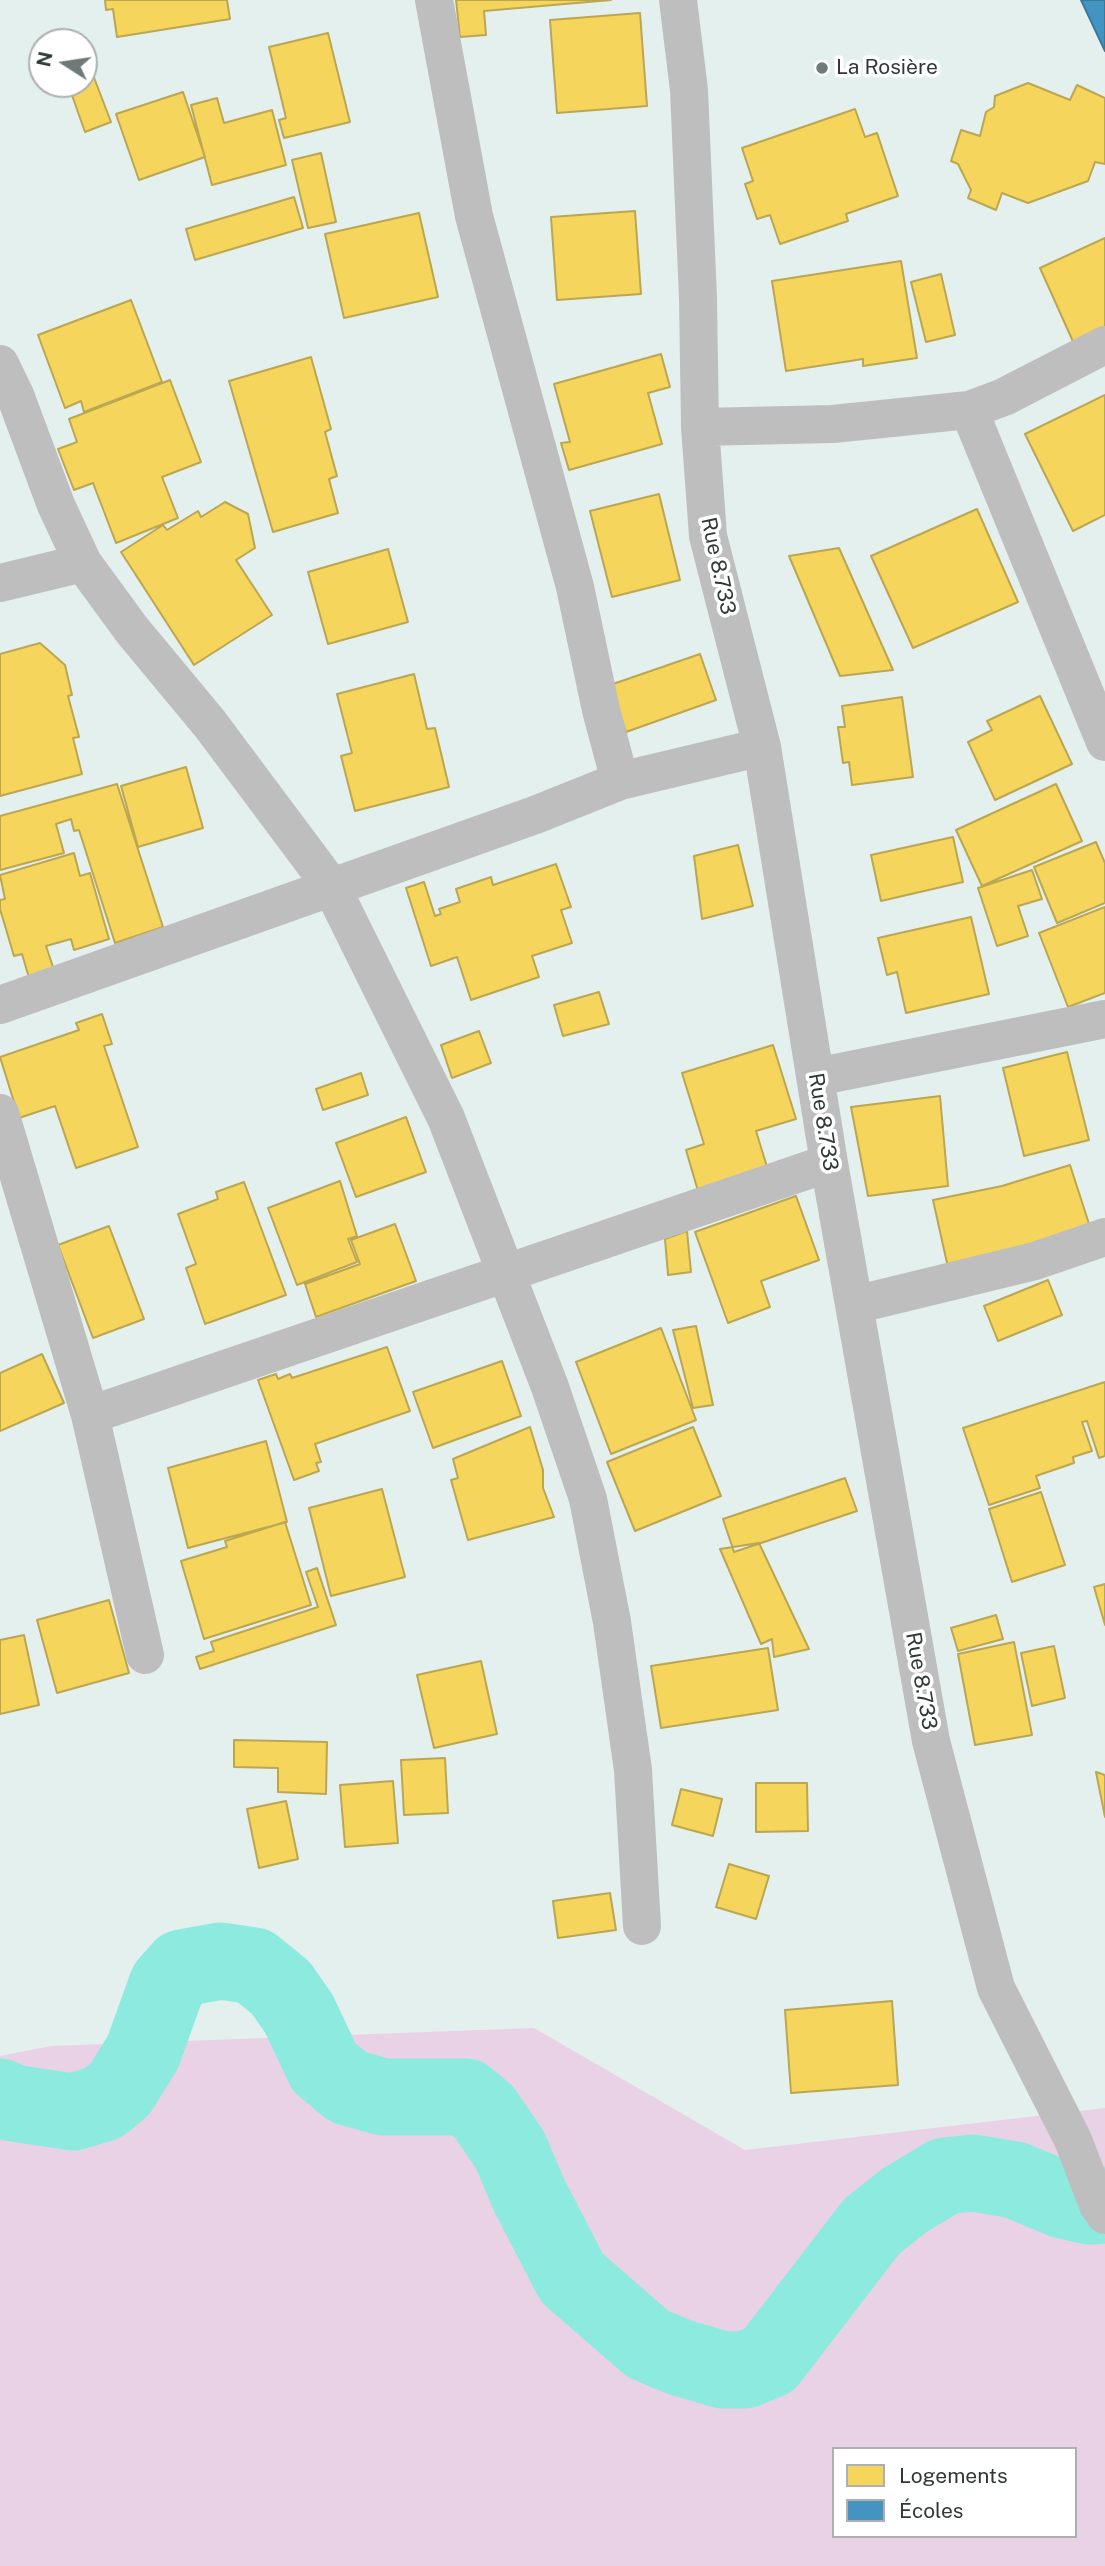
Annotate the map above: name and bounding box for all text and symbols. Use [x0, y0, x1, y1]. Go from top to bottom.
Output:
north arrow [28, 28, 98, 98]
text: N [32, 50, 57, 69]
place label: La Rosière [836, 55, 938, 81]
marker: La Rosière [814, 60, 830, 76]
street label: Rue 8.733 [695, 515, 741, 617]
street label: Rue 8.733 [803, 1071, 843, 1173]
street label: Rue 8.733 [900, 1630, 942, 1732]
legend [832, 2447, 1077, 2538]
text: Logements [899, 2463, 1008, 2488]
text: Écoles [899, 2498, 963, 2523]

